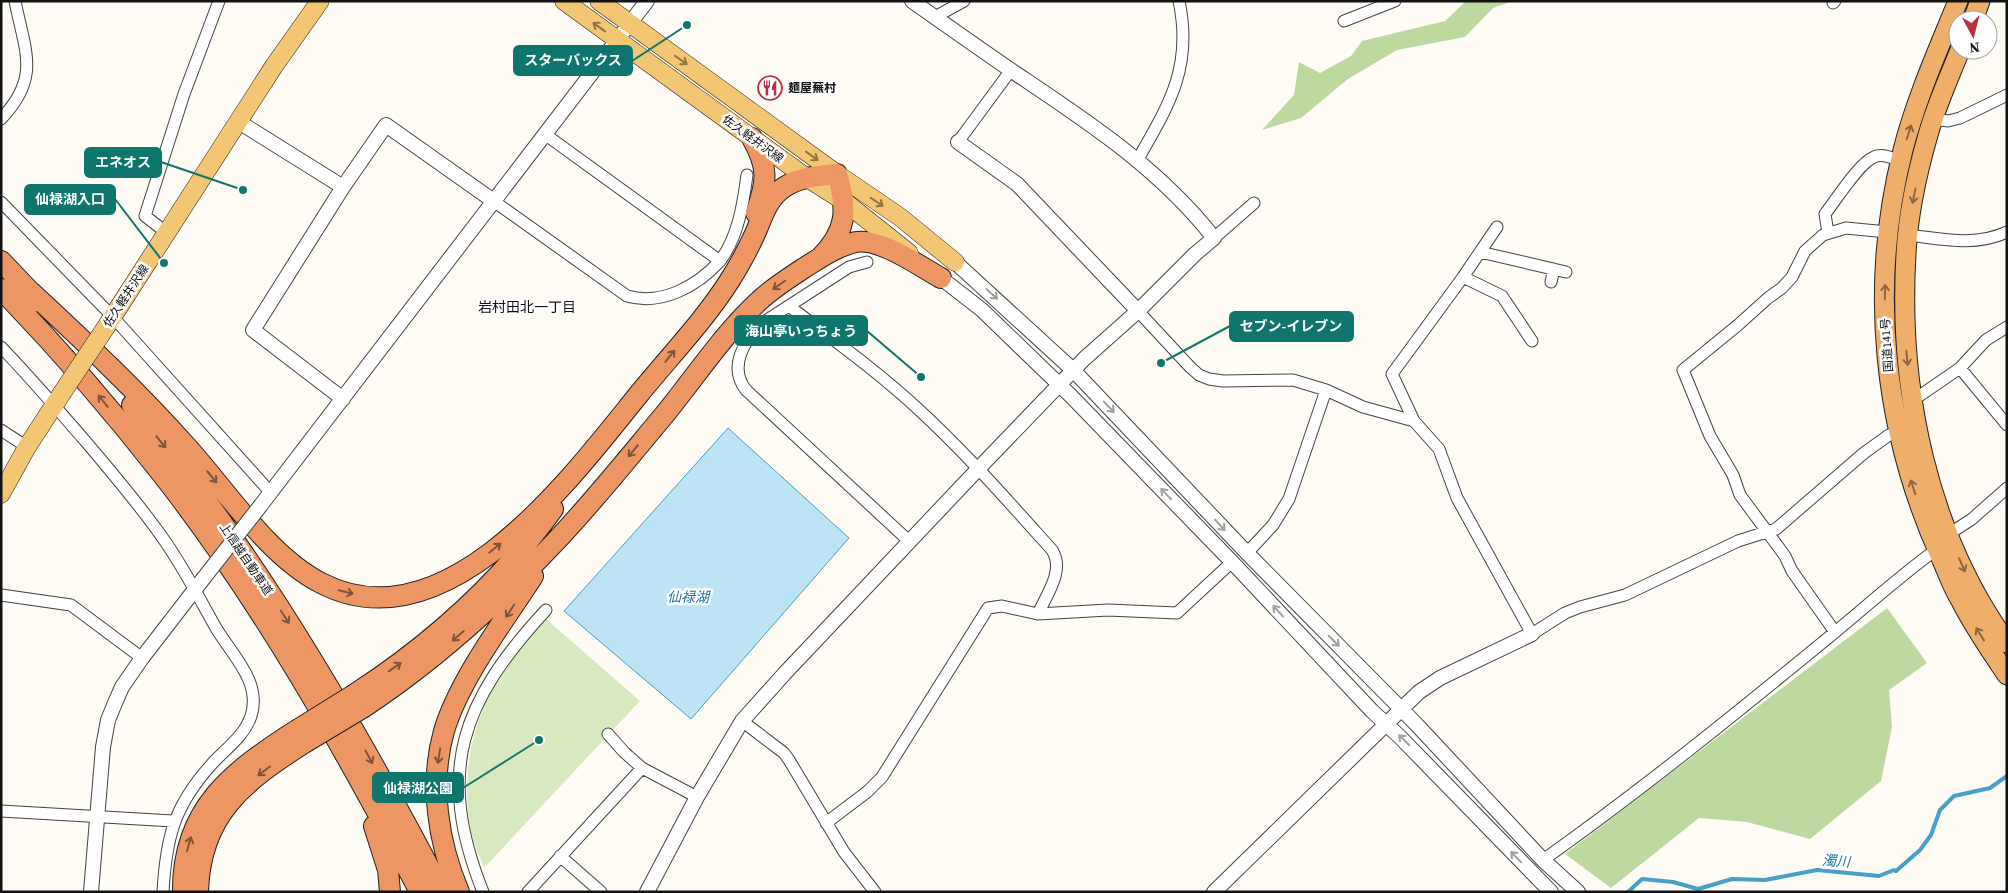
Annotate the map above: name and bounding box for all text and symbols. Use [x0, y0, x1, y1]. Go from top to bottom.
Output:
north arrow [1948, 10, 1998, 60]
one-way arrow [592, 22, 606, 32]
text: N [1968, 37, 1981, 58]
callout: スターバックス [514, 46, 632, 75]
text: スターバックス [524, 50, 622, 70]
one-way arrow [674, 55, 688, 65]
restaurant icon: 麺屋蕪村 [757, 75, 783, 101]
place label: 麺屋蕪村 [788, 80, 836, 96]
street label: 佐久軽井沢線 [719, 111, 787, 167]
one-way arrow [1904, 125, 1914, 141]
callout: エネオス [85, 148, 161, 177]
one-way arrow [805, 151, 819, 162]
text: エネオス [95, 152, 151, 172]
callout: 仙禄湖入口 [25, 185, 115, 214]
one-way arrow [1909, 188, 1919, 204]
text: 仙禄湖入口 [35, 189, 105, 209]
one-way arrow [870, 197, 884, 207]
street label: 佐久軽井沢線 [100, 261, 152, 331]
one-way arrow [773, 280, 787, 290]
one-way arrow [1880, 285, 1889, 301]
one-way arrow [985, 288, 998, 300]
district label: 岩村田北一丁目 [478, 297, 576, 317]
callout: セブン-イレブン [1230, 312, 1353, 341]
callout: 海山亭いっちょう [735, 316, 867, 345]
text: セブン-イレブン [1240, 316, 1342, 336]
street label: 国道141号 [1877, 317, 1897, 373]
text: 海山亭いっちょう [745, 321, 857, 341]
one-way arrow [665, 350, 676, 363]
one-way arrow [1902, 350, 1912, 366]
one-way arrow [97, 394, 109, 407]
one-way arrow [1103, 400, 1115, 413]
one-way arrow [156, 435, 167, 448]
one-way arrow [627, 445, 638, 458]
one-way arrow [207, 470, 218, 483]
one-way arrow [1908, 479, 1918, 495]
one-way arrow [1160, 488, 1172, 500]
one-way arrow [1214, 518, 1226, 531]
street label: 上信越自動車道 [216, 520, 276, 598]
one-way arrow [488, 542, 501, 553]
one-way arrow [1958, 557, 1967, 572]
water label: 仙禄湖 [667, 587, 711, 607]
one-way arrow [337, 588, 353, 597]
one-way arrow [505, 604, 516, 618]
one-way arrow [1272, 605, 1284, 618]
one-way arrow [280, 610, 290, 624]
one-way arrow [1975, 628, 1985, 642]
one-way arrow [452, 630, 465, 641]
one-way arrow [1328, 635, 1340, 647]
one-way arrow [388, 662, 402, 672]
one-way arrow [1398, 734, 1410, 747]
one-way arrow [434, 747, 444, 763]
one-way arrow [364, 749, 374, 764]
one-way arrow [258, 765, 271, 776]
callout: 仙禄湖公園 [373, 773, 463, 802]
text: 仙禄湖公園 [383, 778, 453, 798]
one-way arrow [184, 836, 194, 852]
water label: 濁川 [1821, 850, 1853, 872]
one-way arrow [1511, 852, 1523, 864]

